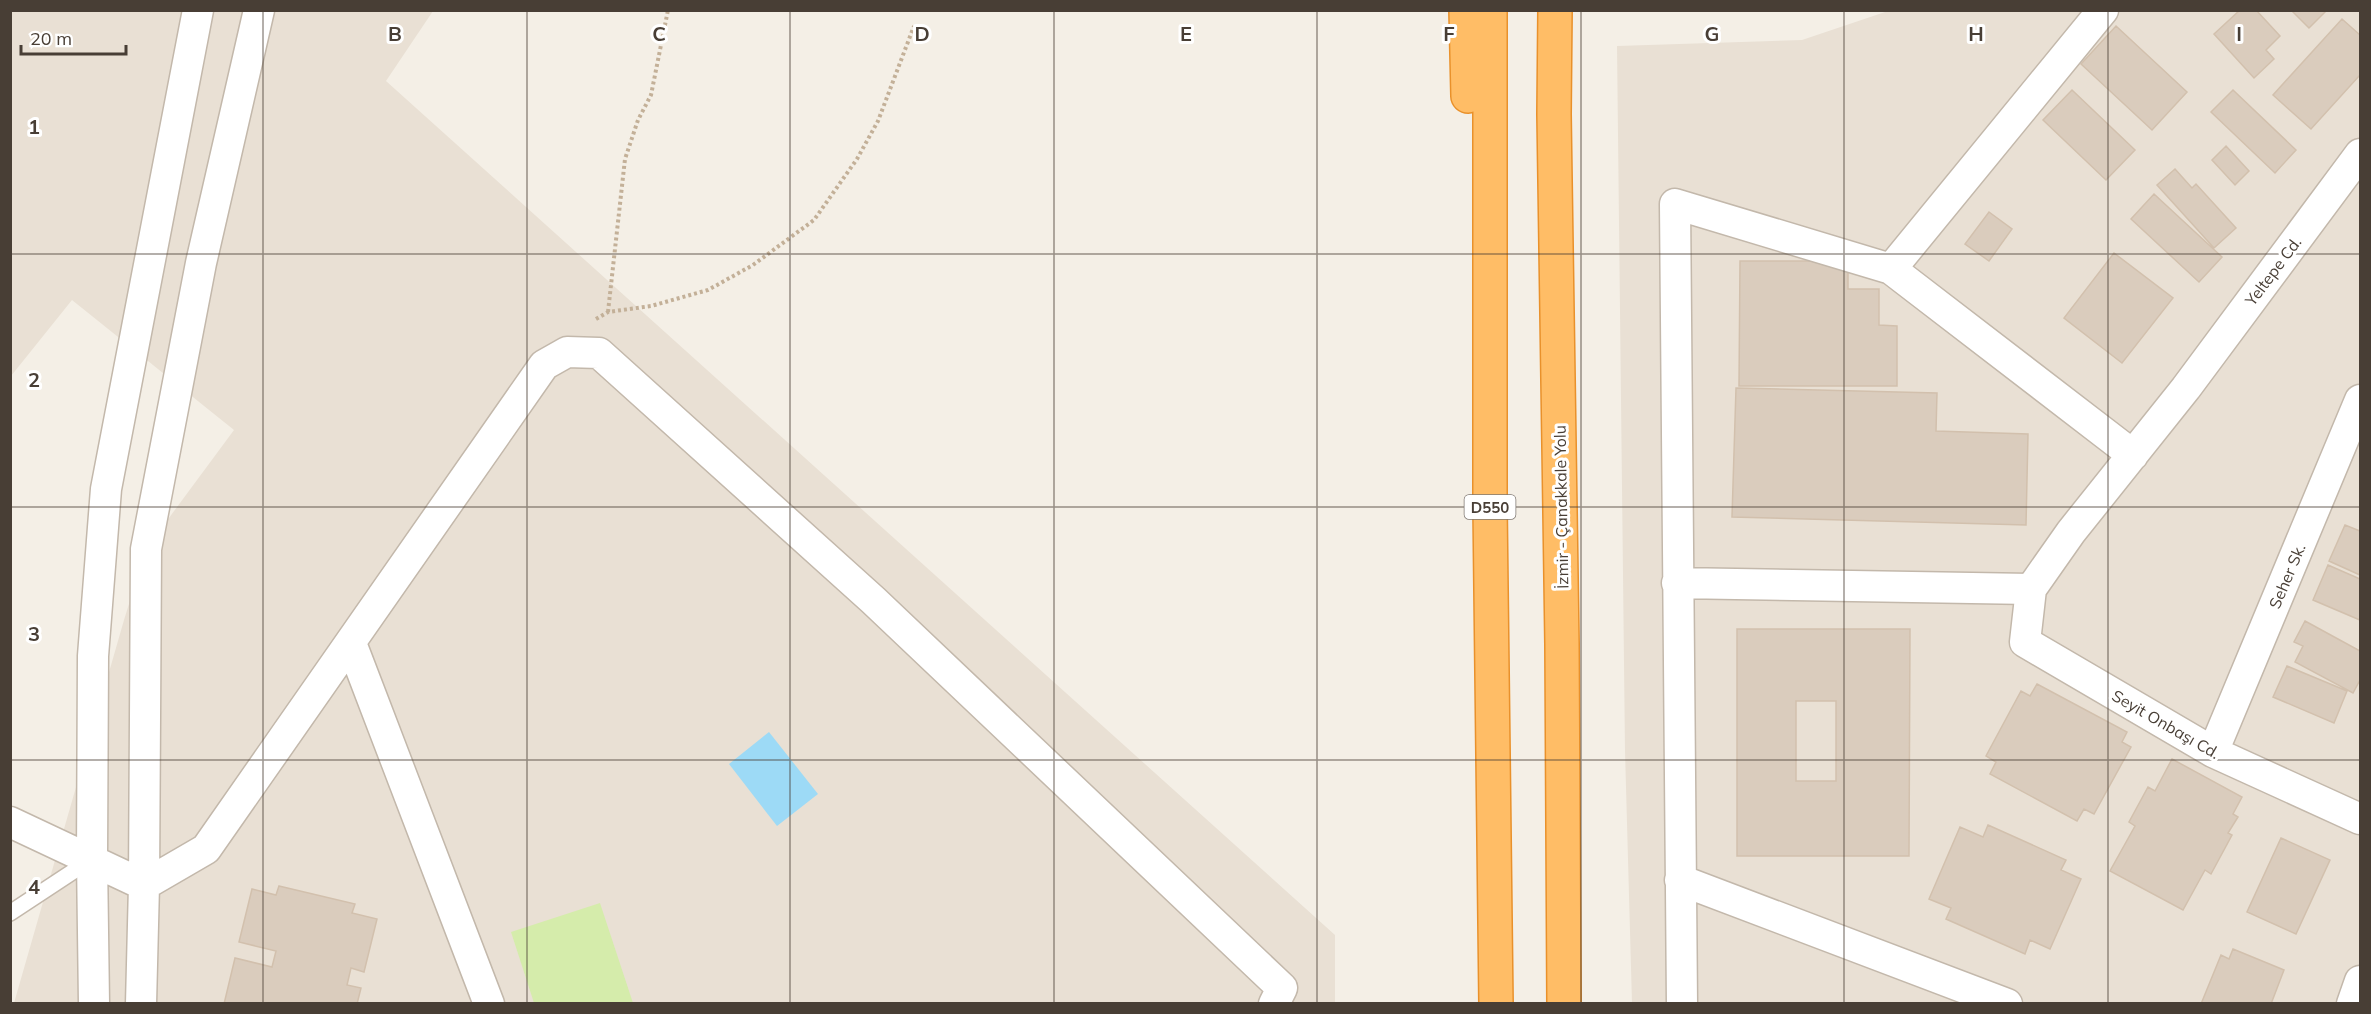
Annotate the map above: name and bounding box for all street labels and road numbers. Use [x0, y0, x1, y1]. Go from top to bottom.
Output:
street label: Yeltepe Cd. [2240, 233, 2305, 310]
street label: İzmir - Çanakkale Yolu [1550, 425, 1572, 589]
road number: D550 [1464, 495, 1516, 519]
street label: Seher Sk. [2264, 540, 2310, 612]
street label: Seyit Onbaşı Cd. [2109, 685, 2223, 763]

